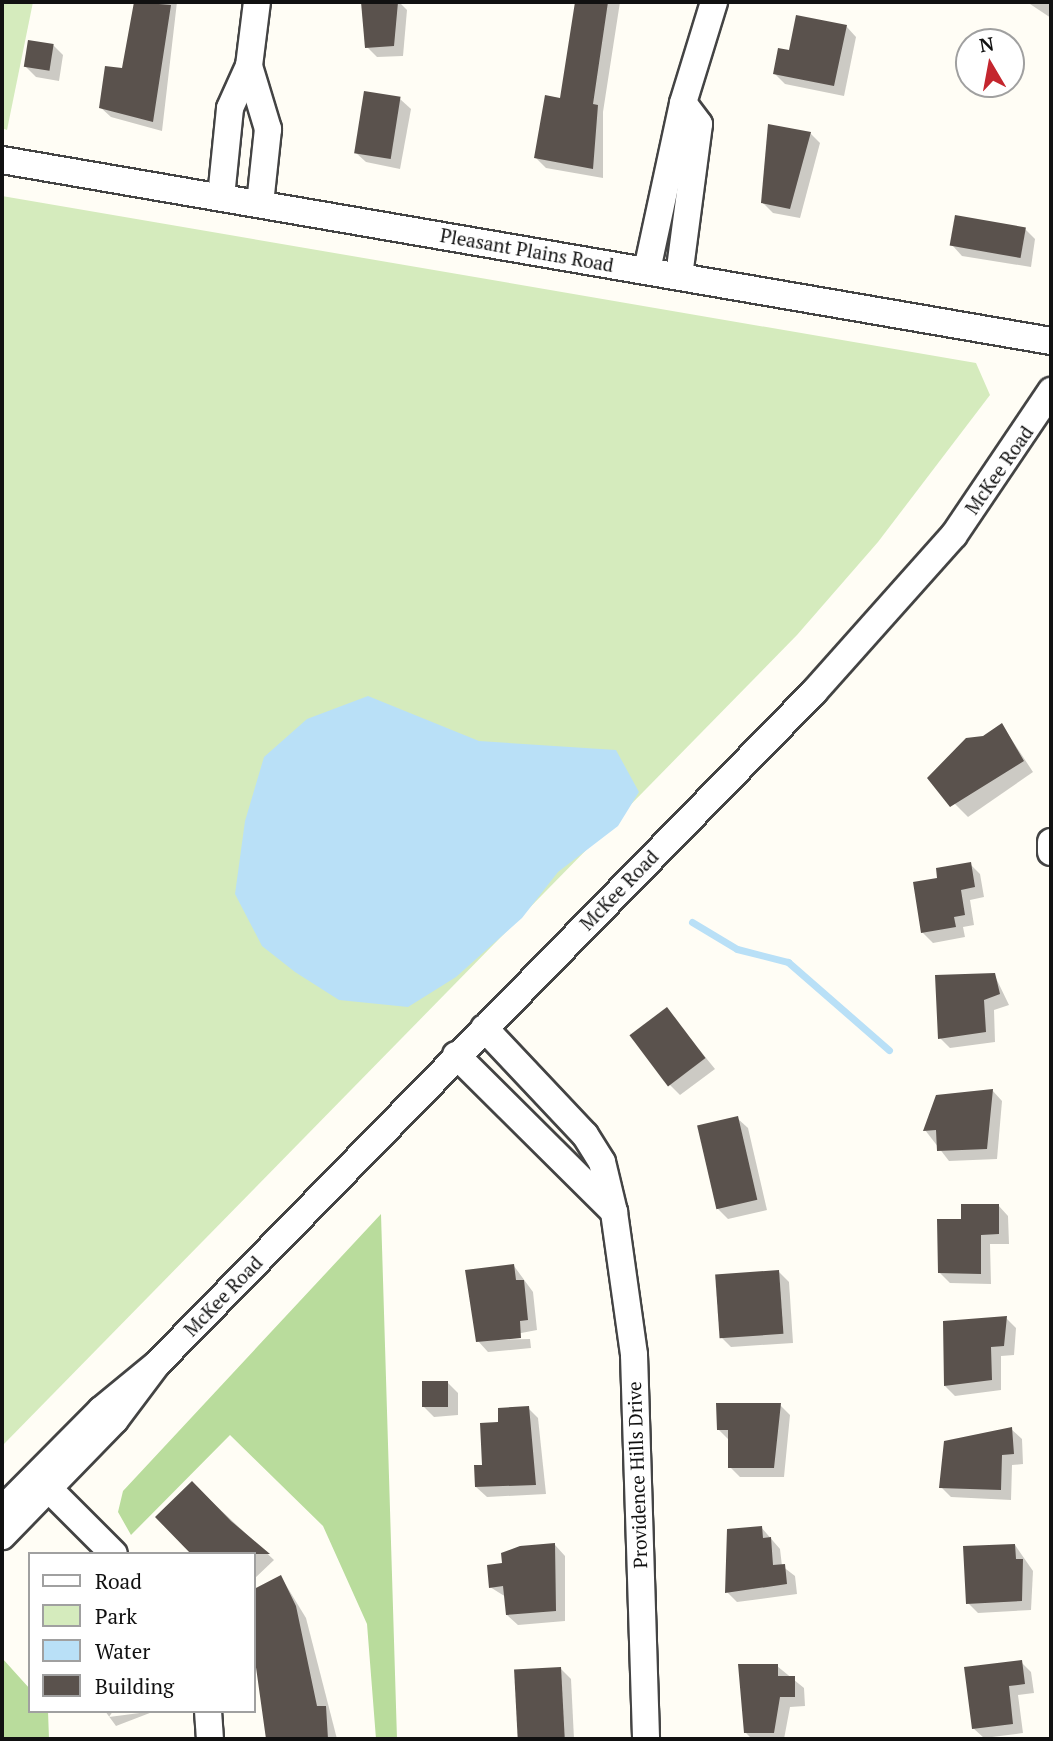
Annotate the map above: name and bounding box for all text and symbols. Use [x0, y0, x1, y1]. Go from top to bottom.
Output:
north arrow [955, 28, 1025, 98]
text: N [977, 30, 996, 57]
street label: Pleasant Plains Road [438, 224, 616, 276]
street label: McKee Road [960, 421, 1038, 519]
street label: McKee Road [575, 845, 663, 935]
street label: McKee Road [179, 1251, 267, 1341]
street label: Providence Hills Drive [622, 1381, 652, 1569]
legend [28, 1552, 256, 1713]
text: Road [95, 1567, 142, 1595]
text: Park [95, 1602, 137, 1630]
text: Water [95, 1637, 150, 1665]
text: Building [95, 1672, 174, 1700]

